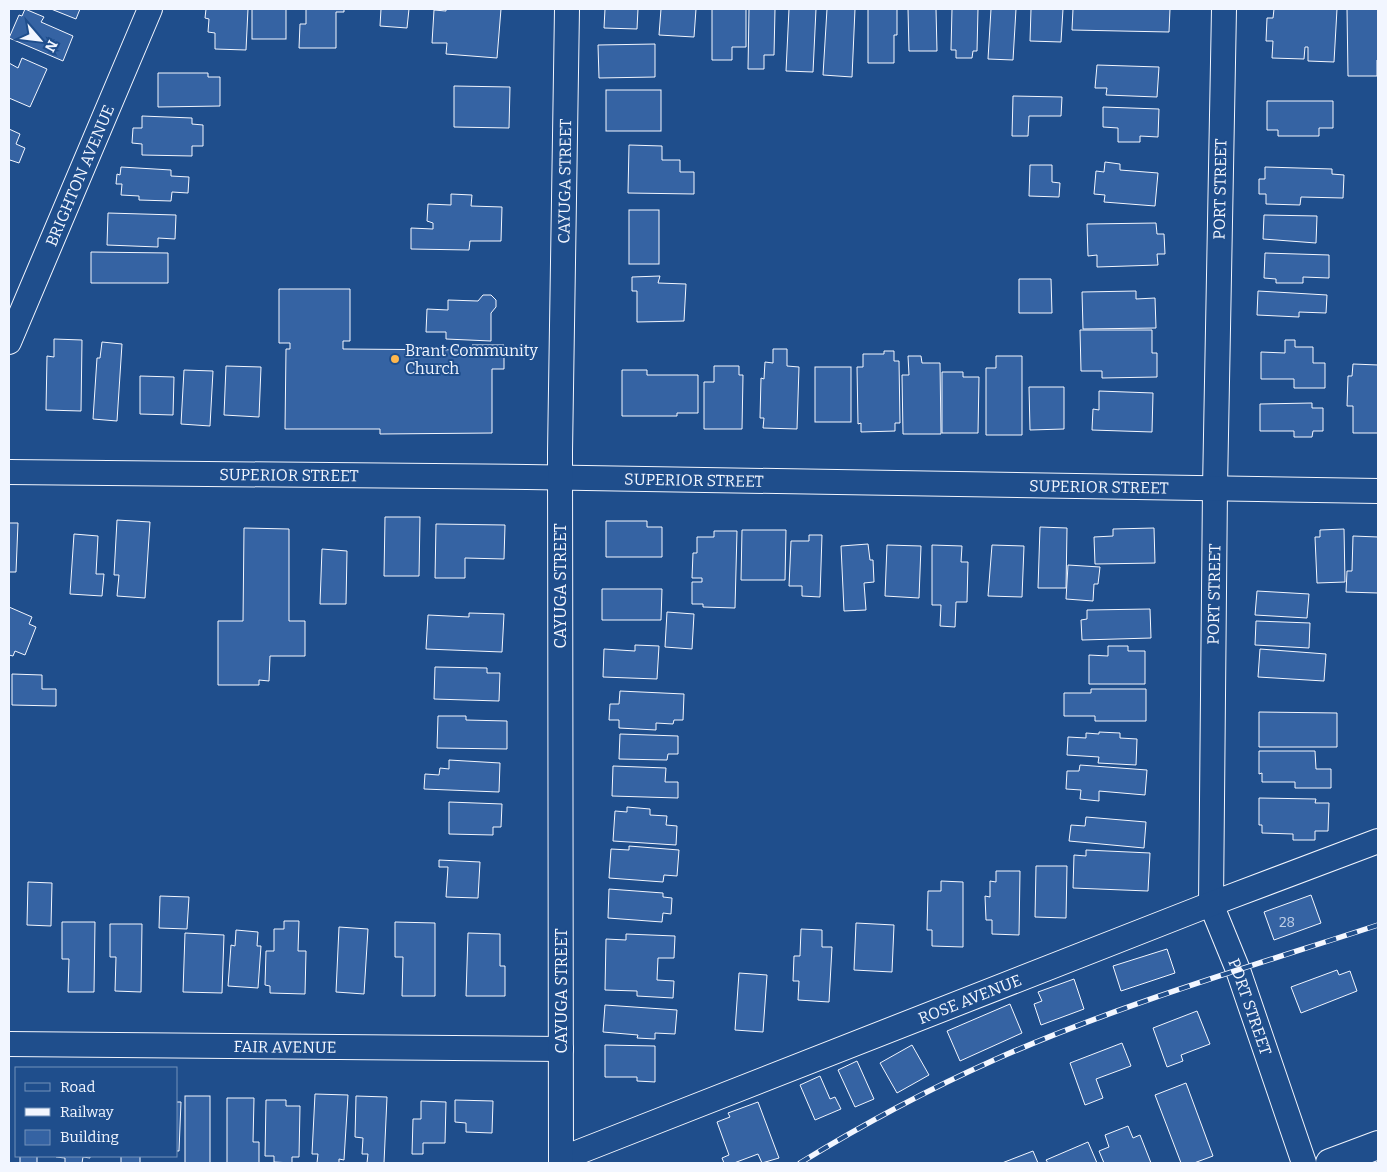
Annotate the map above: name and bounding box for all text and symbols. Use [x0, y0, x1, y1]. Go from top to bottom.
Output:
north arrow [15, 15, 65, 65]
text: N [41, 37, 61, 55]
street label: BRIGHTON AVENUE [41, 102, 118, 249]
street label: CAYUGA STREET [554, 118, 575, 244]
street label: PORT STREET [1210, 138, 1230, 240]
place label: Brant Community Church [405, 341, 538, 378]
marker: Brant Community Church [389, 353, 401, 365]
street label: SUPERIOR STREET [219, 465, 359, 485]
street label: SUPERIOR STREET [624, 469, 764, 490]
street label: SUPERIOR STREET [1029, 476, 1169, 497]
street label: CAYUGA STREET [551, 523, 570, 649]
street label: PORT STREET [1204, 543, 1224, 645]
house number: 28 [1279, 914, 1295, 931]
street label: CAYUGA STREET [552, 928, 571, 1054]
street label: PORT STREET [1225, 955, 1276, 1057]
street label: ROSE AVENUE [915, 970, 1024, 1028]
street label: FAIR AVENUE [233, 1037, 337, 1056]
legend [15, 1067, 178, 1157]
text: Road [60, 1078, 95, 1096]
text: Railway [60, 1103, 114, 1121]
text: Building [60, 1128, 119, 1146]

